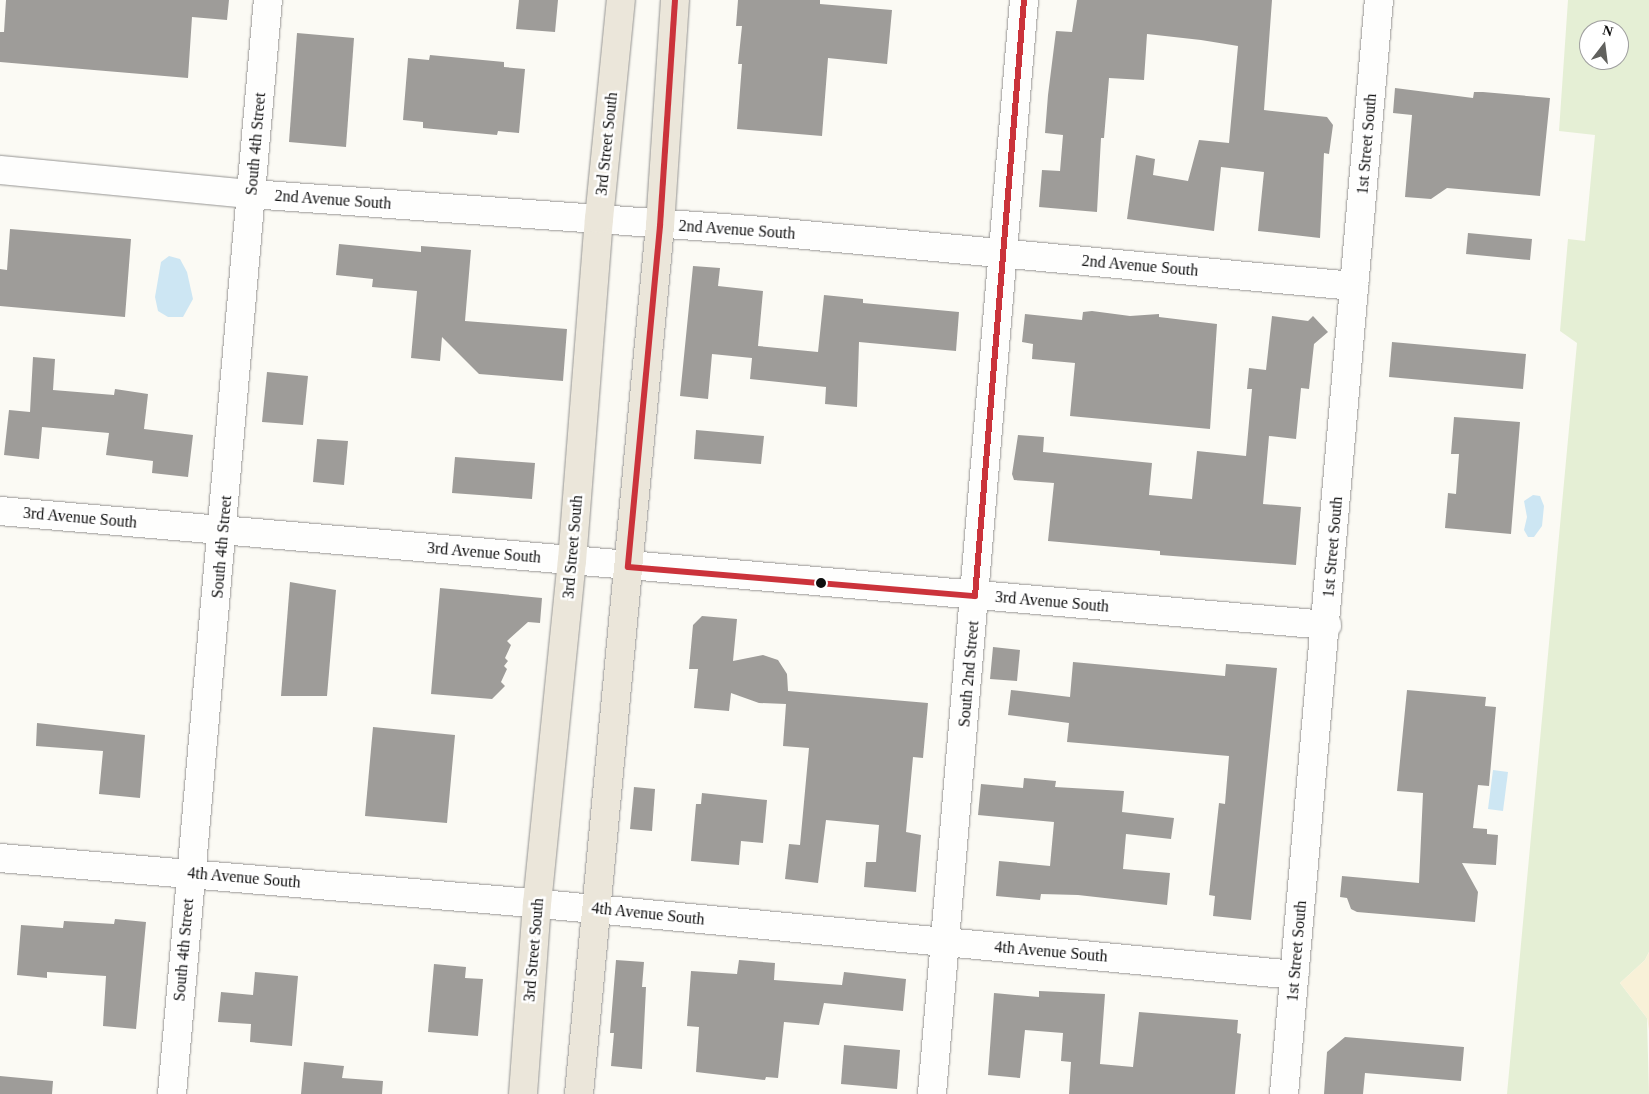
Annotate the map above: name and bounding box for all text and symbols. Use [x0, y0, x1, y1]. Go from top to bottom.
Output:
north arrow [1579, 20, 1629, 70]
text: N [1601, 22, 1615, 40]
street label: 3rd Street South [592, 91, 622, 197]
street label: South 4th Street [242, 92, 270, 196]
street label: 1st Street South [1353, 93, 1381, 195]
street label: 2nd Avenue South [274, 186, 392, 214]
street label: 2nd Avenue South [678, 216, 796, 244]
street label: 2nd Avenue South [1080, 251, 1200, 281]
street label: 3rd Street South [559, 494, 587, 600]
street label: South 4th Street [208, 495, 236, 599]
street label: 1st Street South [1319, 496, 1347, 598]
street label: 3rd Avenue South [22, 503, 138, 533]
street label: 3rd Avenue South [426, 538, 542, 568]
unlabelled marker [816, 578, 826, 588]
street label: 3rd Avenue South [994, 587, 1110, 617]
street label: South 2nd Street [955, 620, 983, 728]
street label: 4th Avenue South [186, 863, 302, 893]
street label: 3rd Street South [520, 897, 548, 1003]
street label: South 4th Street [170, 898, 198, 1002]
street label: 4th Avenue South [590, 898, 706, 930]
street label: 1st Street South [1283, 900, 1311, 1002]
street label: 4th Avenue South [993, 937, 1109, 967]

